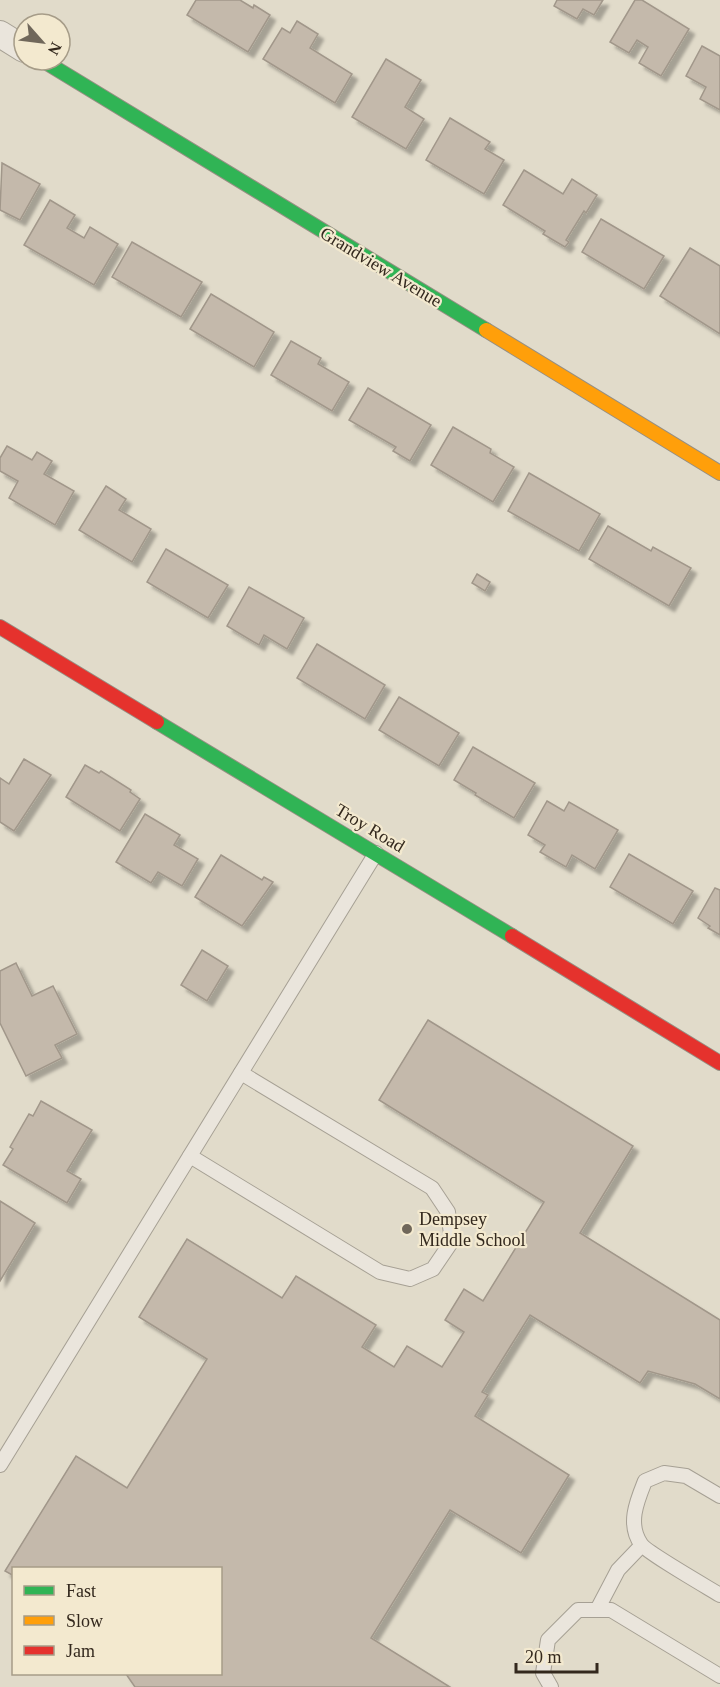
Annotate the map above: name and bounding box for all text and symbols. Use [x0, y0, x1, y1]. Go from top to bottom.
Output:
north arrow [12, 12, 72, 72]
text: N [44, 40, 65, 58]
street label: Grandview Avenue [317, 223, 445, 311]
street label: Troy Road [332, 800, 408, 856]
place label: Dempsey Middle School [419, 1209, 526, 1250]
marker: Dempsey Middle School [400, 1222, 414, 1236]
legend [12, 1567, 222, 1675]
text: Fast [66, 1581, 96, 1601]
text: Slow [66, 1611, 103, 1631]
scale bar [516, 1636, 597, 1674]
text: Jam [66, 1641, 95, 1661]
text: 20 m [525, 1647, 562, 1667]

